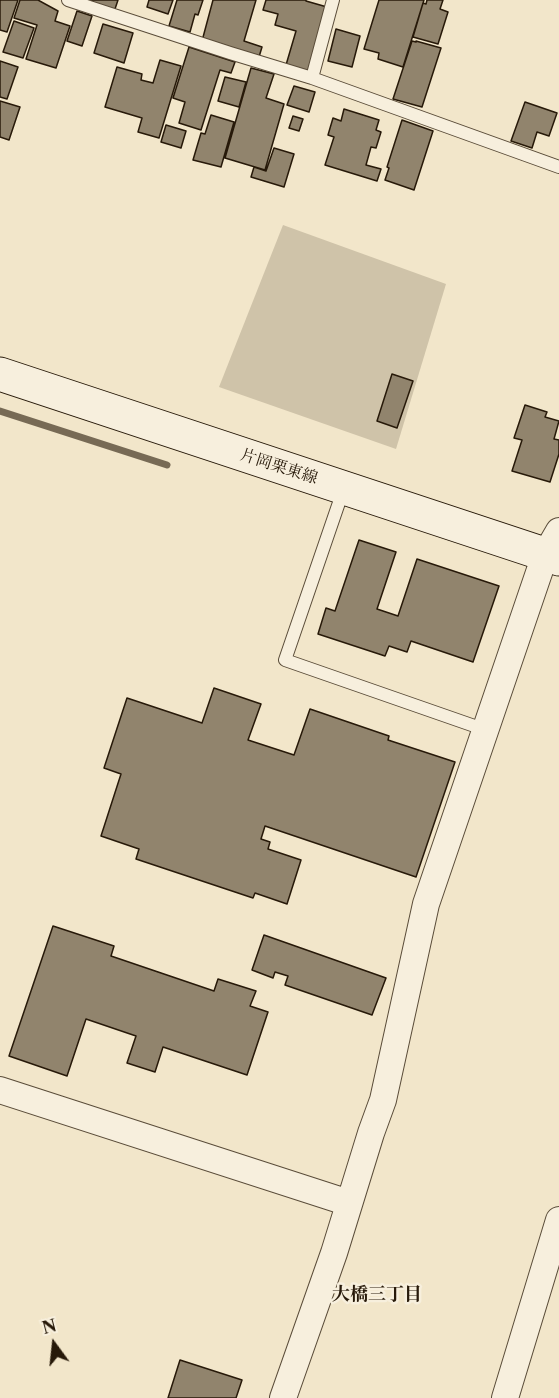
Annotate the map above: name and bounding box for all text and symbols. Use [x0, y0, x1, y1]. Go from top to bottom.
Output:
street label: 片岡栗東線 [238, 446, 320, 488]
district label: 大橋三丁目 [332, 1284, 422, 1306]
north arrow [24, 1314, 84, 1374]
text: N [40, 1315, 59, 1338]

